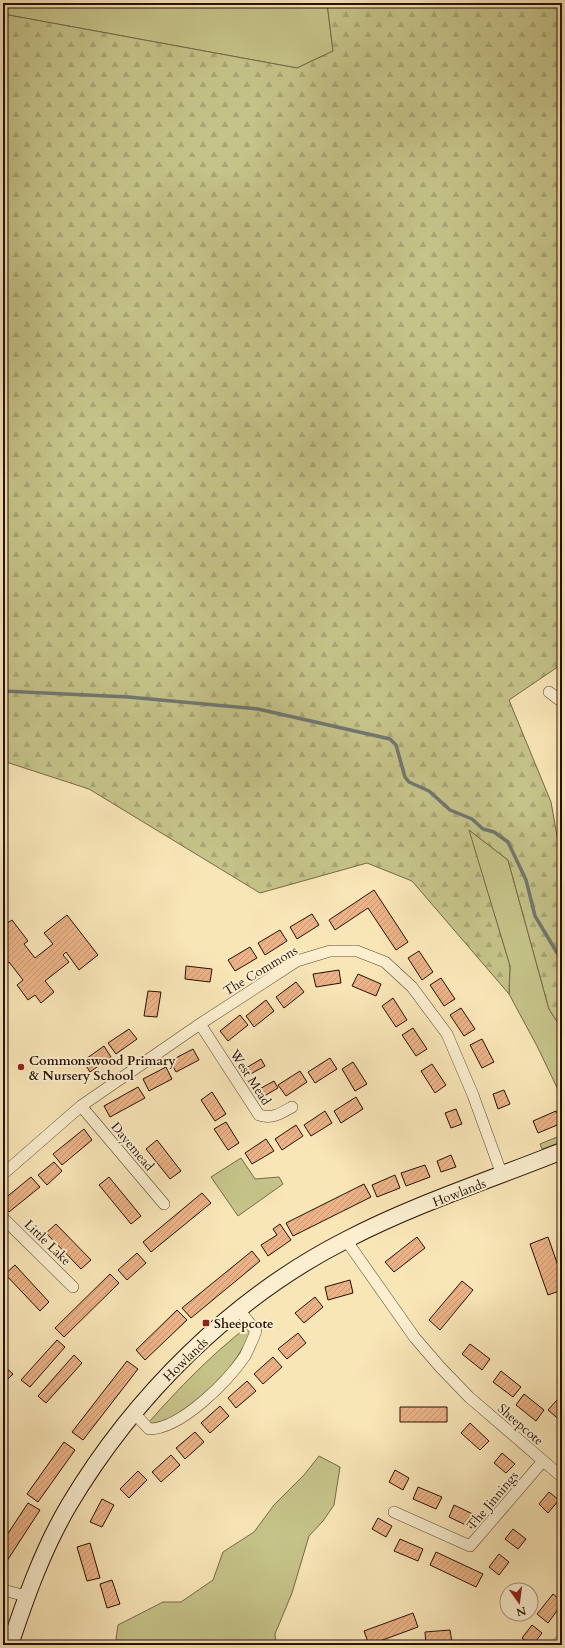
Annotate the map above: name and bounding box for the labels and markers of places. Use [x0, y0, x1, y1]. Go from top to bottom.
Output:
place label: Commonswood Primary & Nursery School [29, 1052, 176, 1085]
marker: Commonswood Primary & Nursery School [16, 1062, 26, 1072]
place label: Sheepcote [214, 1315, 273, 1333]
marker: Sheepcote [201, 1318, 211, 1328]

